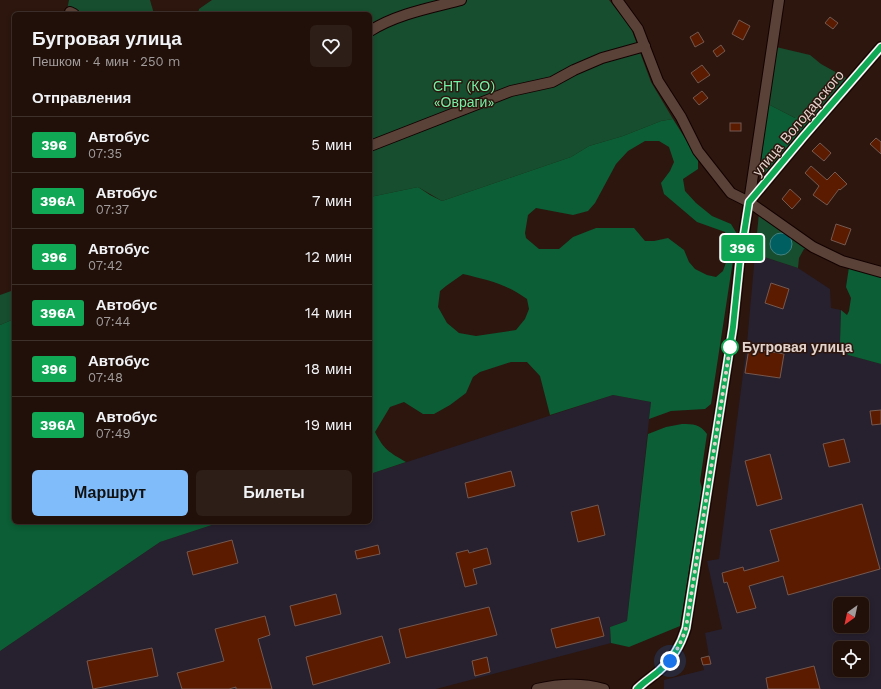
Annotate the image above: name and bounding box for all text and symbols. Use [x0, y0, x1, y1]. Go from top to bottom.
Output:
button: heart [310, 25, 352, 67]
text: Бугровая улица [32, 27, 182, 50]
text: Пешком · 4 мин · 250 m [32, 54, 180, 69]
street label: улица Володарского [749, 67, 847, 179]
park label: СНТ (КО) «Овраги» [433, 78, 495, 110]
text: Отправления [32, 89, 131, 107]
text: Автобус [88, 128, 150, 146]
text: 5 мин [311, 136, 352, 154]
text: 396 [41, 137, 67, 153]
text: 07:35 [88, 146, 122, 161]
text: Автобус [96, 184, 157, 202]
text: 7 мин [312, 192, 352, 210]
text: 396А [40, 193, 76, 209]
text: 07:37 [96, 202, 129, 217]
line badge: 396 [719, 235, 765, 261]
text: Автобус [88, 240, 150, 258]
text: 396 [729, 240, 755, 256]
text: 12 мин [305, 248, 352, 266]
text: 396 [41, 249, 67, 265]
text: 07:42 [88, 258, 123, 273]
text: Автобус [96, 296, 157, 314]
text: 14 мин [305, 304, 352, 322]
text: 396А [40, 305, 76, 321]
text: 07:44 [96, 314, 131, 329]
marker: Бугровая улица [721, 338, 739, 356]
place label: Бугровая улица [742, 339, 853, 355]
text: Автобус [88, 352, 150, 370]
text: 18 мин [305, 360, 352, 378]
text: 396 [41, 361, 67, 377]
text: 07:48 [88, 370, 123, 385]
text: Автобус [96, 408, 157, 426]
text: 19 мин [305, 416, 352, 434]
text: 396А [40, 417, 76, 433]
text: 07:49 [96, 426, 131, 441]
button: Маршрут [32, 470, 188, 516]
button: Билеты [196, 470, 352, 516]
north arrow [833, 597, 869, 633]
map controls [833, 597, 869, 677]
button: locate [833, 641, 869, 677]
your location [660, 651, 680, 671]

